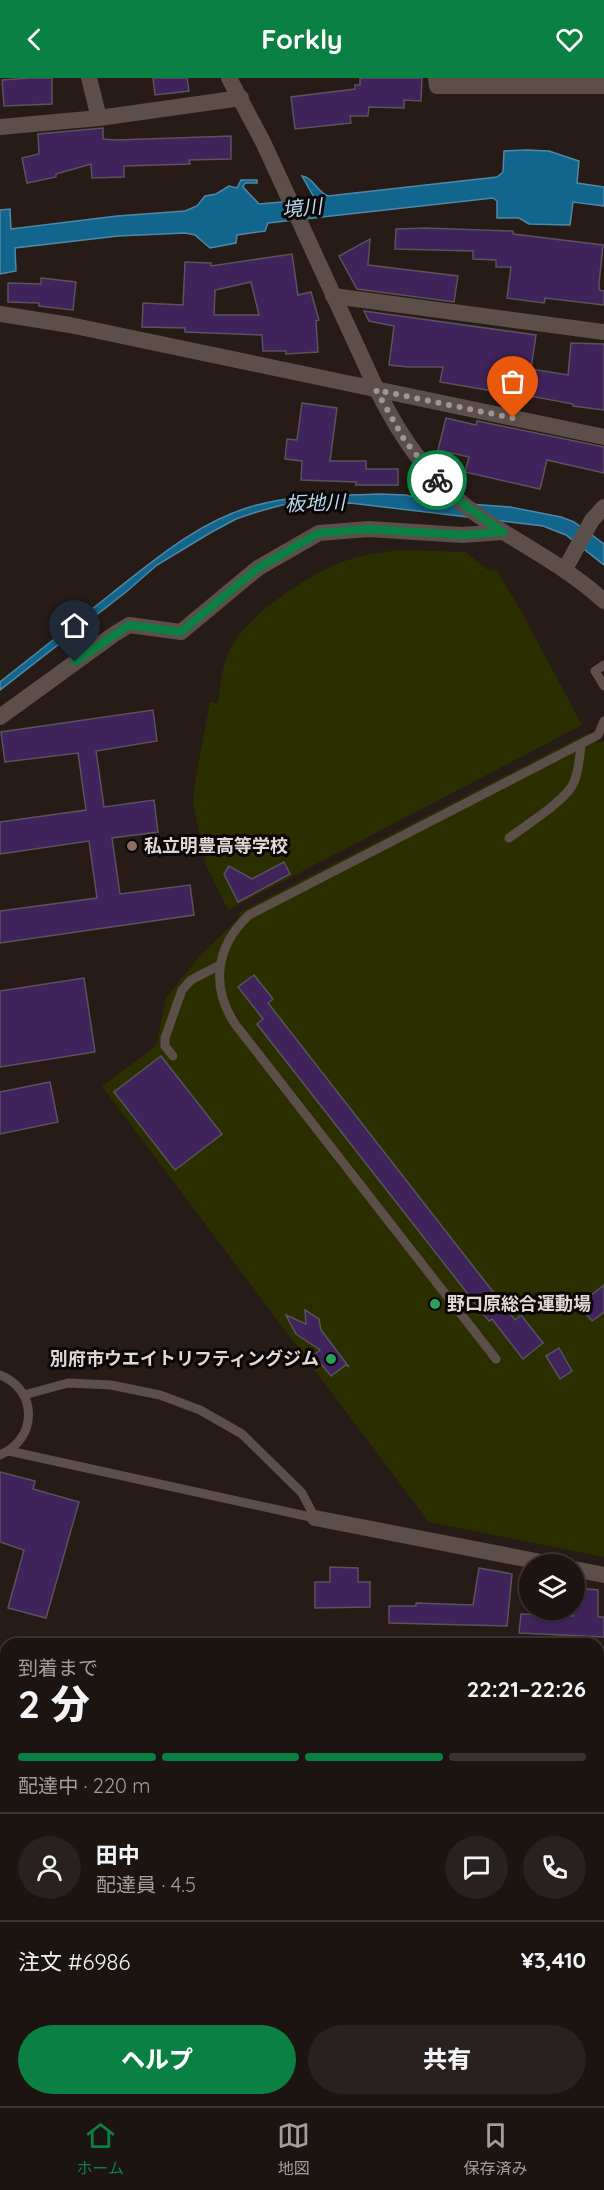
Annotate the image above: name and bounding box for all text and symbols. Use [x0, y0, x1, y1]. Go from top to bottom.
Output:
text: Forkly [261, 22, 343, 56]
icon: back [18, 23, 51, 56]
icon: heart [553, 23, 586, 56]
water label: 境川 [281, 193, 325, 222]
pin [487, 356, 538, 418]
icon: bag [496, 365, 529, 398]
courier [407, 450, 467, 510]
icon: bike [421, 464, 454, 497]
water label: 板地川 [285, 489, 347, 516]
pin [49, 600, 100, 662]
icon: home [58, 609, 91, 642]
place label: 私立明豊高等学校 [144, 834, 288, 857]
marker: 私立明豊高等学校 [125, 839, 139, 853]
place label: 野口原総合運動場 [447, 1292, 591, 1315]
marker: 野口原総合運動場 [428, 1297, 442, 1311]
place label: 別府市ウエイトリフティングジム [50, 1347, 319, 1370]
marker: 別府市ウエイトリフティングジム [324, 1352, 338, 1366]
map controls [519, 1554, 585, 1620]
button: layers [519, 1554, 585, 1620]
text: 到着まで [18, 1655, 98, 1680]
text: 22:21–22:26 [467, 1675, 586, 1703]
text: 2 分 [18, 1679, 90, 1728]
text: 配達中 · 220 m [18, 1773, 151, 1798]
button: person [18, 1836, 81, 1899]
button: chat [445, 1836, 508, 1899]
button: phone [523, 1836, 586, 1899]
text: 田中 [96, 1841, 140, 1869]
text: 配達員 · 4.5 [96, 1872, 196, 1897]
text: ¥3,410 [521, 1946, 586, 1974]
text: 注文 #6986 [18, 1948, 130, 1976]
button: ヘルプ [18, 2025, 296, 2094]
button: 共有 [308, 2025, 586, 2094]
tab: ホーム [77, 2119, 124, 2179]
tab: 地図 [277, 2119, 310, 2179]
tab: 保存済み [463, 2119, 527, 2179]

